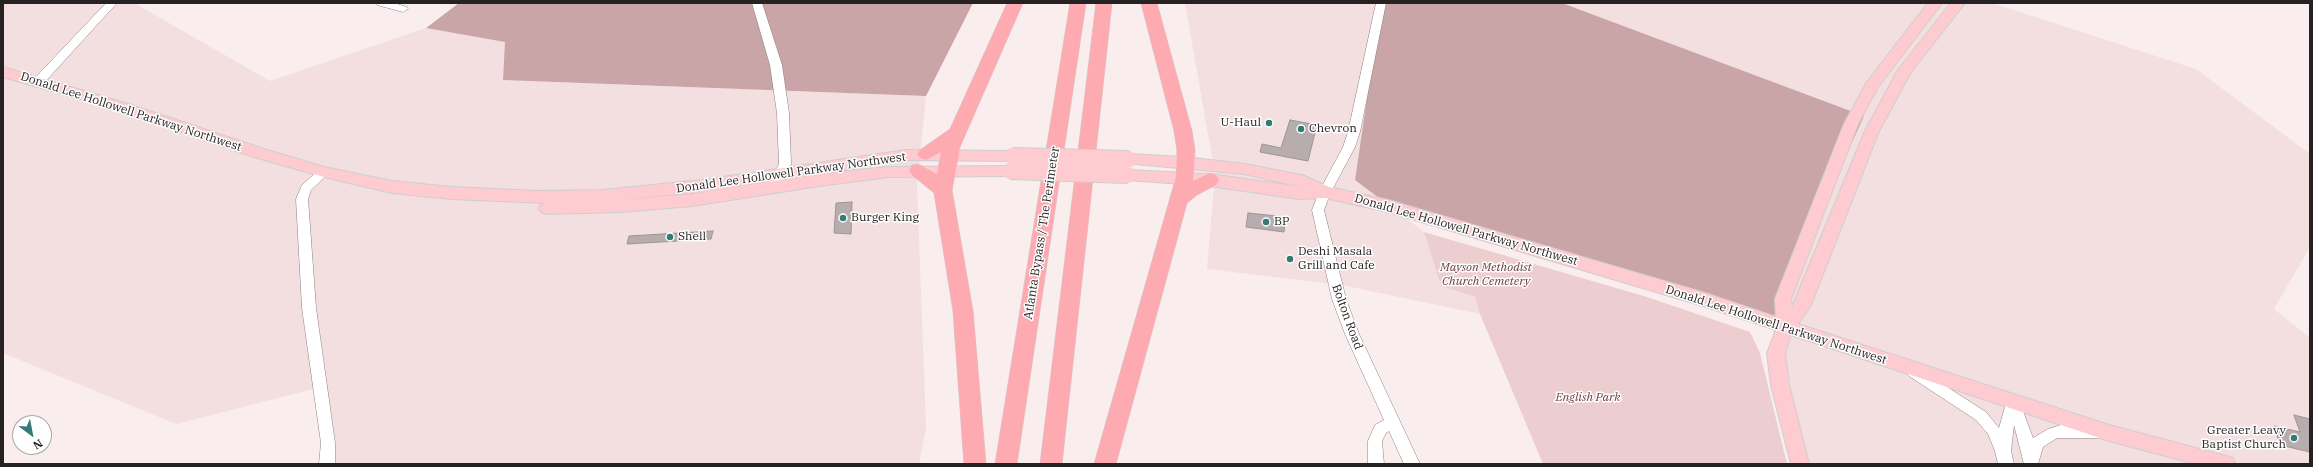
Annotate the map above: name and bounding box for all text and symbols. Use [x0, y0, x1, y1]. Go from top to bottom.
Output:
street label: Donald Lee Hollowell Parkway Northwest [19, 69, 243, 155]
place label: U-Haul [1221, 116, 1261, 130]
marker: U-Haul [1264, 118, 1274, 128]
place label: Chevron [1309, 122, 1357, 136]
marker: Chevron [1296, 124, 1306, 134]
street label: Atlanta Bypass / The Perimeter [1021, 146, 1063, 320]
street label: Donald Lee Hollowell Parkway Northwest [675, 150, 907, 196]
street label: Donald Lee Hollowell Parkway Northwest [1353, 191, 1579, 269]
place label: Burger King [851, 211, 919, 225]
marker: Burger King [838, 213, 848, 223]
place label: BP [1274, 215, 1290, 229]
marker: BP [1261, 217, 1271, 227]
place label: Shell [678, 230, 706, 244]
marker: Shell [665, 232, 675, 242]
place label: Deshi Masala Grill and Cafe [1298, 245, 1375, 273]
marker: Deshi Masala Grill and Cafe [1285, 254, 1295, 264]
park label: Mayson Methodist Church Cemetery [1440, 261, 1532, 289]
street label: Bolton Road [1329, 282, 1365, 352]
street label: Donald Lee Hollowell Parkway Northwest [1664, 282, 1888, 368]
park label: English Park [1555, 391, 1621, 405]
north arrow [12, 415, 52, 455]
place label: Greater Leavy Baptist Church [2202, 424, 2286, 452]
marker: Greater Leavy Baptist Church [2289, 433, 2299, 443]
text: N [30, 436, 45, 453]

